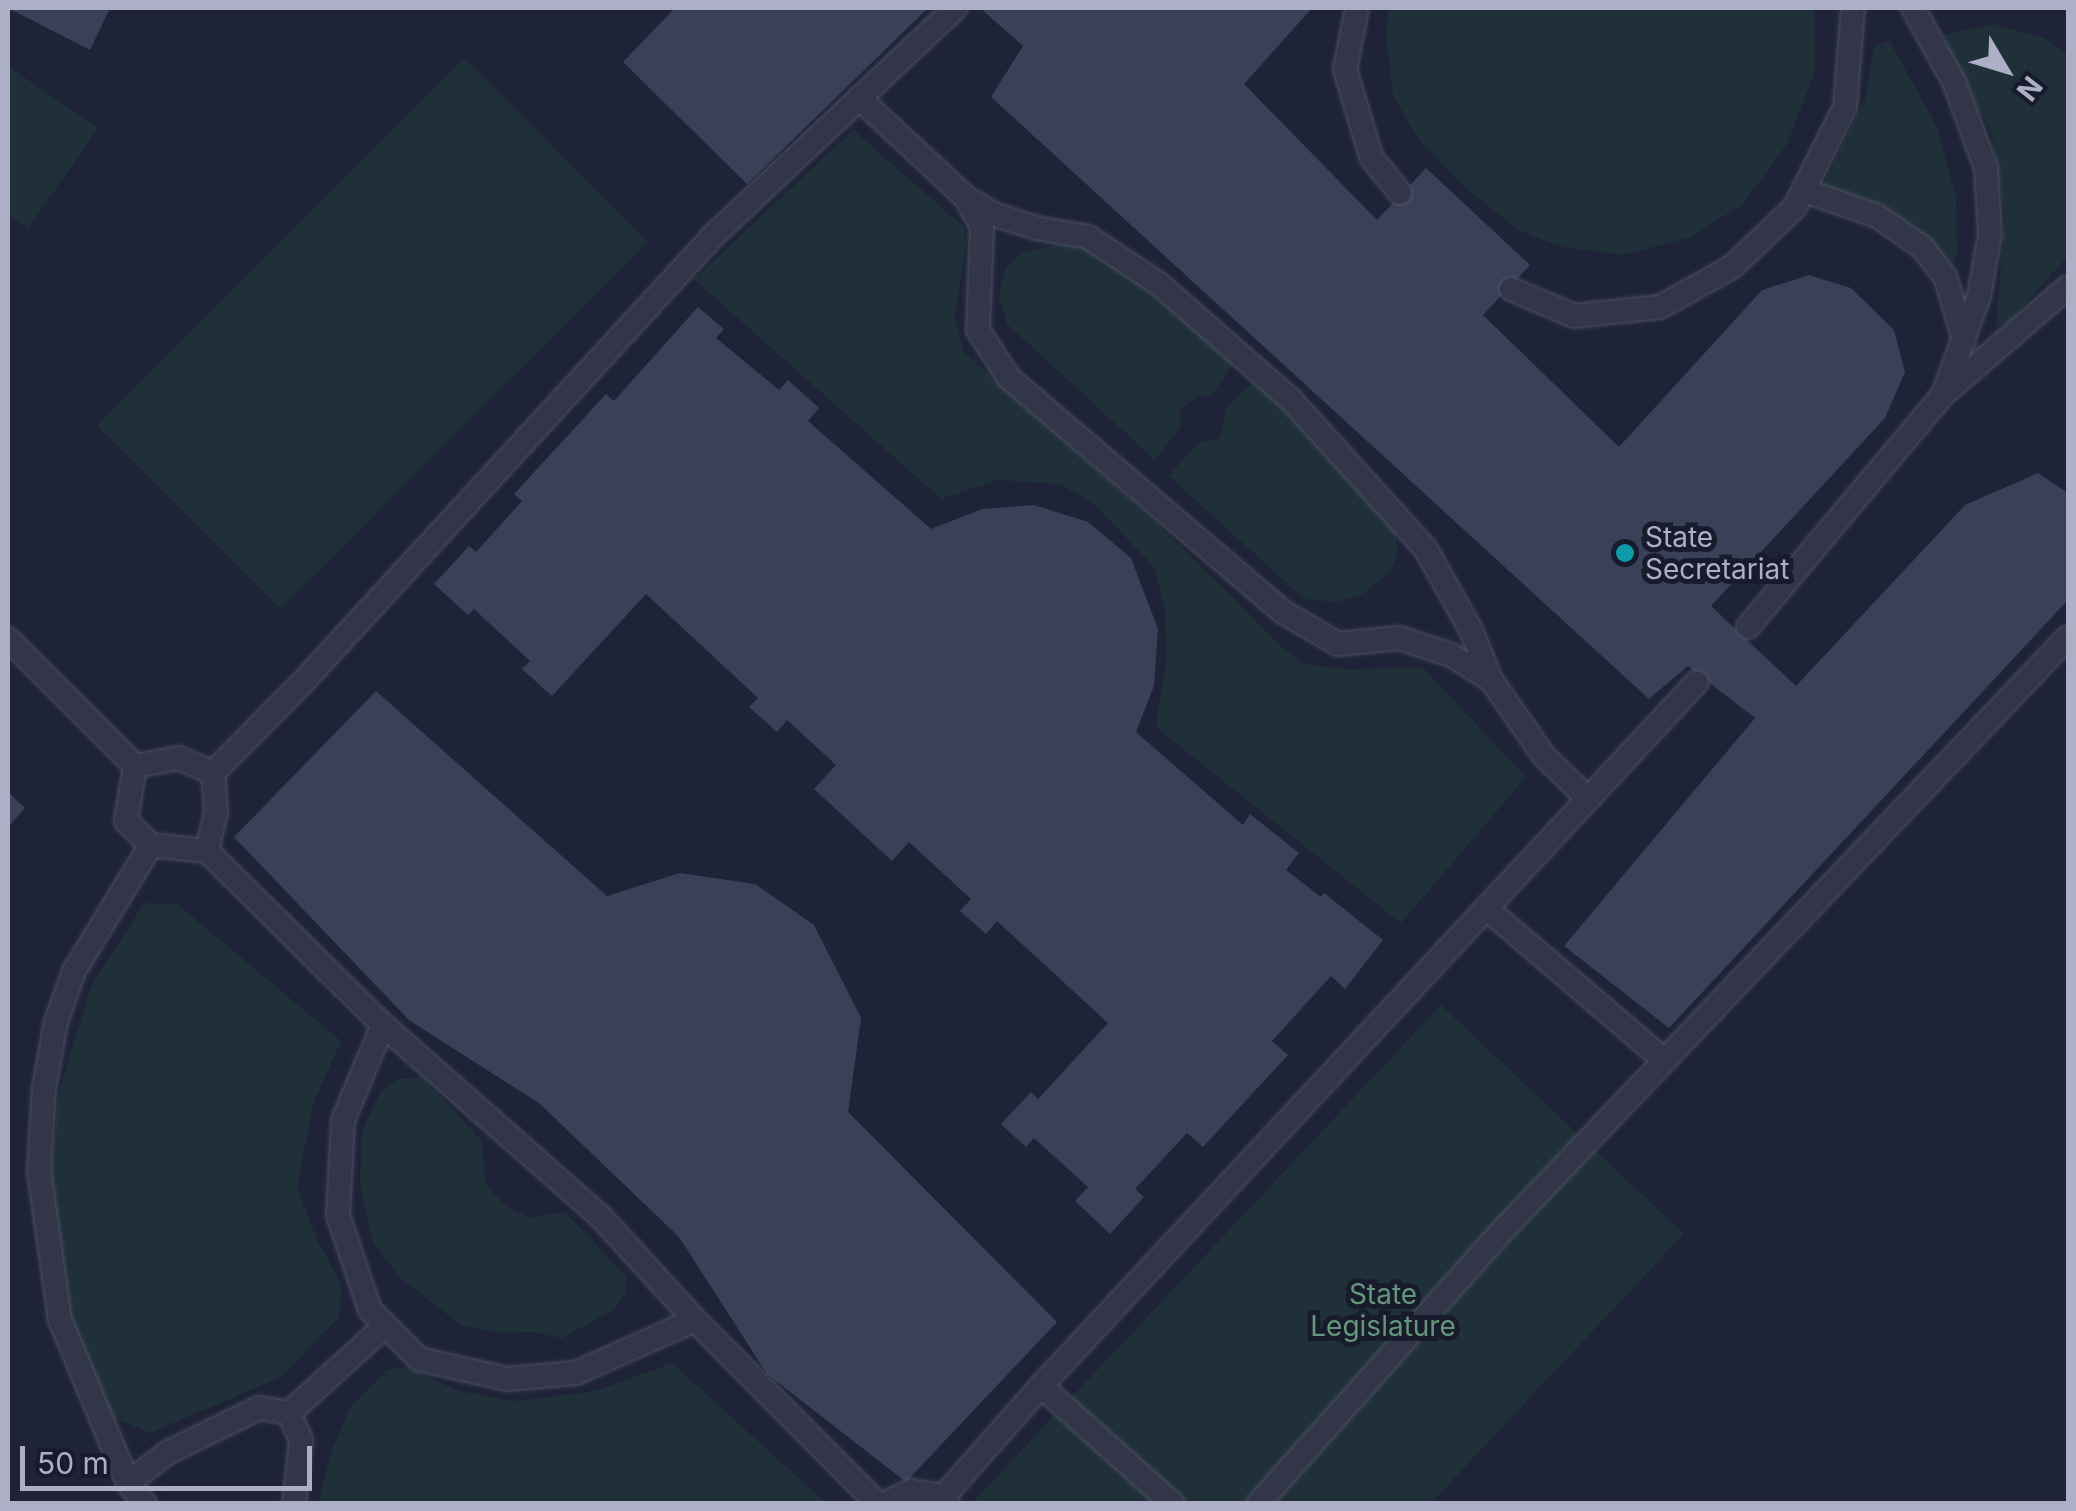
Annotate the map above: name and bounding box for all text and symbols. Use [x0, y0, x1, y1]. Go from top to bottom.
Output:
north arrow [1956, 20, 2056, 120]
text: N [2010, 70, 2050, 107]
place label: State Secretariat [1645, 520, 1789, 586]
marker: State Secretariat [1614, 542, 1636, 564]
park label: State Legislature [1310, 1277, 1456, 1343]
scale bar [25, 1426, 318, 1488]
text: 50 m [37, 1445, 109, 1481]

